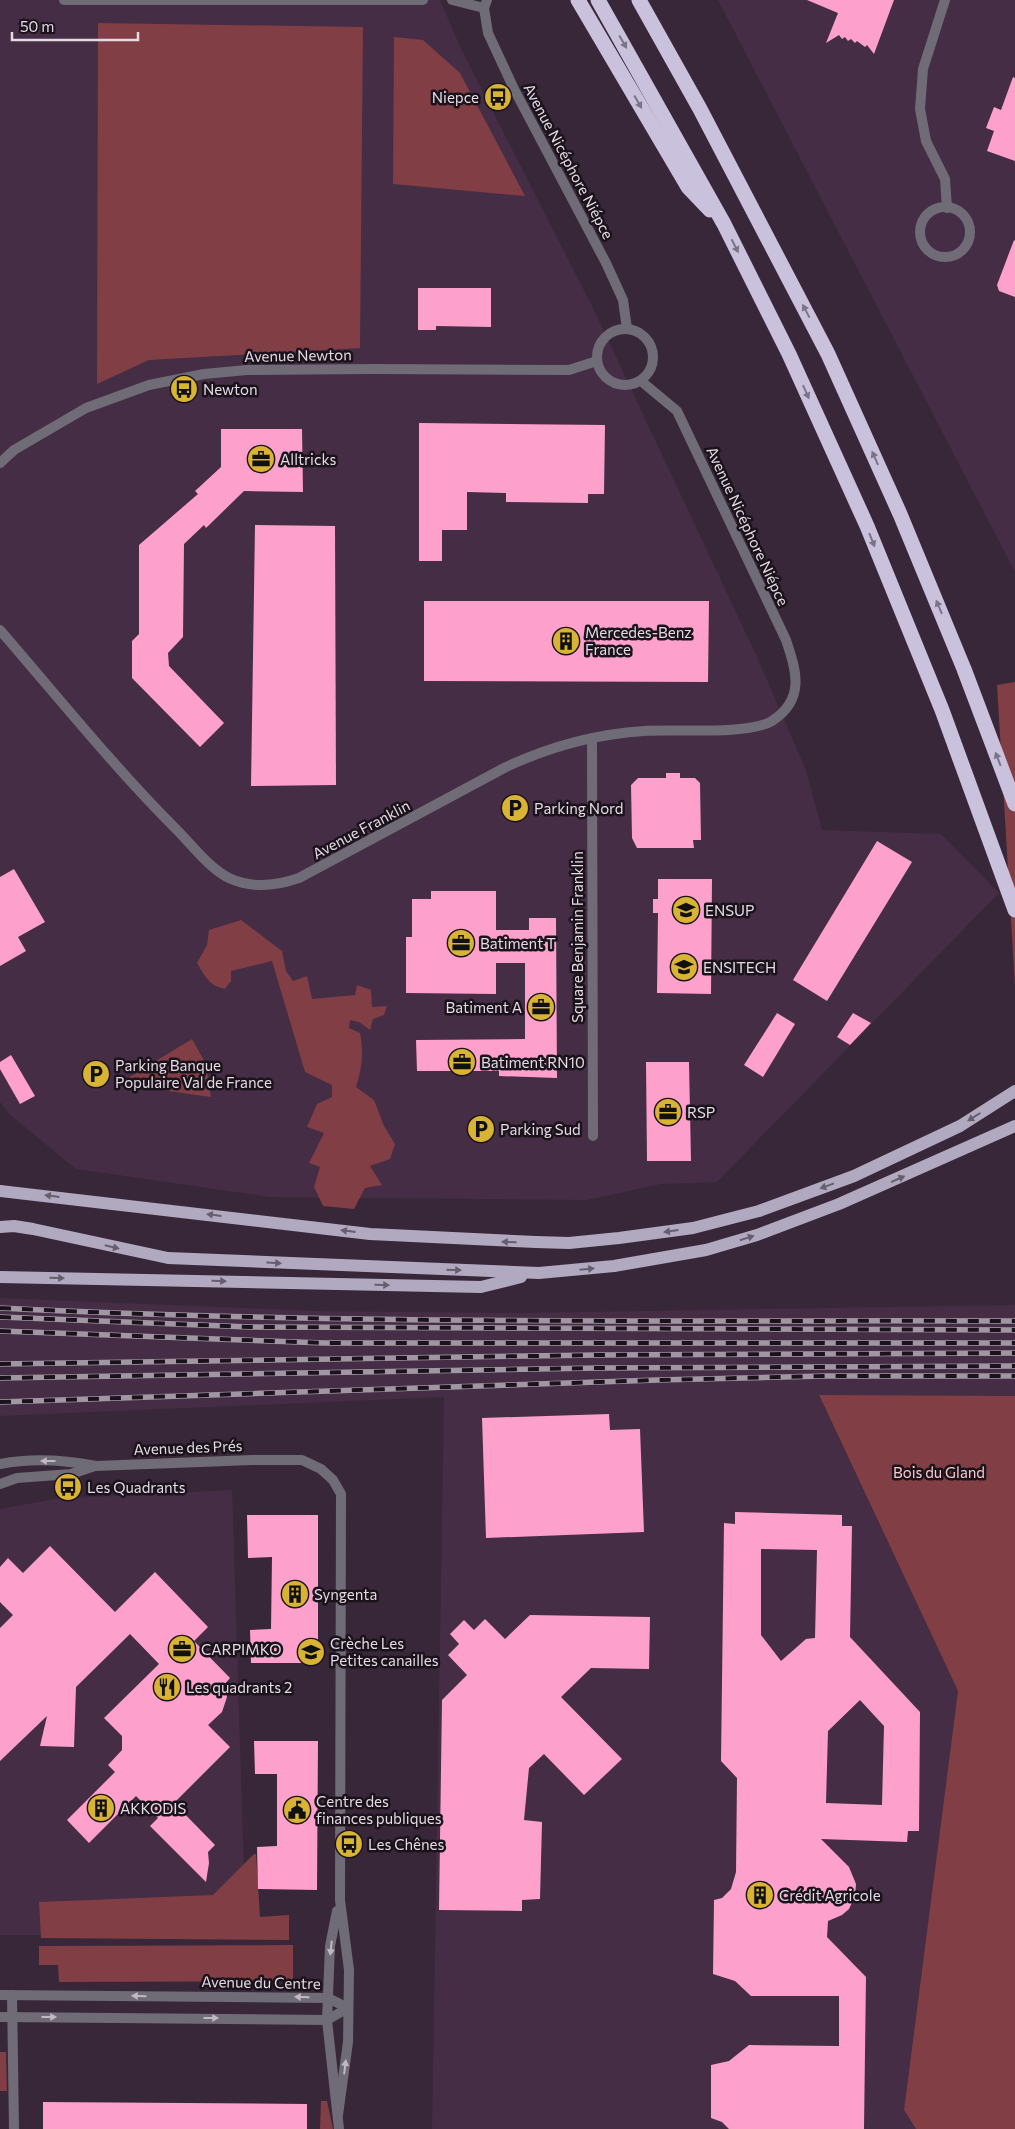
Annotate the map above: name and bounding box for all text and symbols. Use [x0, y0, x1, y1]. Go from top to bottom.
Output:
scale bar [12, 10, 139, 42]
text: 50 m [20, 17, 54, 35]
one-way arrow [618, 36, 627, 49]
street label: Avenue Nicéphore Niépce [520, 80, 618, 242]
bus stop icon: Niepce [483, 82, 513, 112]
place label: Niepce [432, 88, 479, 106]
one-way arrow [634, 96, 643, 109]
one-way arrow [731, 239, 739, 253]
one-way arrow [802, 304, 810, 318]
street label: Avenue Newton [244, 345, 352, 365]
bus stop icon: Newton [169, 374, 199, 404]
place label: Newton [203, 380, 258, 398]
one-way arrow [802, 385, 810, 399]
office icon: Alltricks [246, 444, 276, 474]
street label: Avenue Nicéphore Niépce [703, 444, 793, 609]
place label: Alltricks [280, 450, 337, 468]
one-way arrow [870, 451, 878, 465]
one-way arrow [869, 533, 877, 547]
one-way arrow [934, 600, 942, 615]
place label: Mercedes-Benz France [585, 623, 692, 658]
building icon: Mercedes-Benz France [551, 626, 581, 656]
one-way arrow [994, 751, 1002, 766]
parking icon: Parking Nord [500, 793, 530, 823]
street label: Avenue Franklin [309, 796, 413, 862]
place label: Parking Nord [534, 799, 624, 817]
street label: Square Benjamin Franklin [568, 851, 586, 1023]
school or university icon: ENSUP [671, 895, 701, 925]
place label: ENSUP [705, 901, 754, 919]
office icon: Batiment T [446, 928, 476, 958]
place label: Batiment T [480, 934, 556, 952]
school or university icon: ENSITECH [669, 952, 699, 982]
place label: ENSITECH [703, 958, 776, 976]
office icon: Batiment A [526, 992, 556, 1022]
place label: Batiment A [446, 998, 522, 1016]
office icon: Batiment RN10 [447, 1047, 477, 1077]
place label: Batiment RN10 [481, 1053, 585, 1071]
place label: Parking Banque Populaire Val de France [115, 1056, 272, 1091]
parking icon: Parking Banque Populaire Val de France [81, 1059, 111, 1089]
office icon: RSP [653, 1097, 683, 1127]
place label: RSP [687, 1103, 715, 1121]
one-way arrow [967, 1113, 980, 1122]
parking icon: Parking Sud [466, 1114, 496, 1144]
place label: Parking Sud [500, 1120, 581, 1138]
one-way arrow [891, 1174, 905, 1182]
one-way arrow [819, 1182, 834, 1190]
one-way arrow [44, 1192, 60, 1200]
one-way arrow [205, 1211, 221, 1219]
one-way arrow [339, 1227, 355, 1235]
one-way arrow [663, 1228, 679, 1236]
one-way arrow [739, 1234, 754, 1242]
one-way arrow [501, 1237, 517, 1245]
one-way arrow [105, 1243, 120, 1251]
one-way arrow [266, 1259, 282, 1267]
one-way arrow [580, 1264, 596, 1272]
one-way arrow [446, 1267, 462, 1275]
one-way arrow [49, 1274, 65, 1282]
one-way arrow [212, 1278, 228, 1286]
one-way arrow [374, 1281, 390, 1289]
street label: Avenue des Prés [133, 1436, 243, 1458]
one-way arrow [40, 1457, 56, 1465]
park label: Bois du Gland [893, 1463, 985, 1481]
bus stop icon: Les Quadrants [53, 1472, 83, 1502]
place label: Les Quadrants [87, 1478, 186, 1496]
building icon: Syngenta [280, 1579, 310, 1609]
place label: Syngenta [314, 1585, 377, 1603]
office icon: CARPIMKO [167, 1634, 197, 1664]
place label: Crèche Les Petites canailles [330, 1634, 439, 1669]
school or university icon: Crèche Les Petites canailles [296, 1637, 326, 1667]
place label: CARPIMKO [201, 1640, 281, 1658]
restaurant icon: Les quadrants 2 [152, 1672, 182, 1702]
place label: Les quadrants 2 [186, 1678, 292, 1696]
place label: Centre des finances publiques [316, 1792, 442, 1827]
building icon: AKKODIS [86, 1793, 116, 1823]
public building icon: Centre des finances publiques [282, 1795, 312, 1825]
place label: AKKODIS [120, 1799, 186, 1817]
bus stop icon: Les Chênes [334, 1829, 364, 1859]
place label: Les Chênes [368, 1835, 444, 1853]
building icon: Crédit Agricole [745, 1880, 775, 1910]
place label: Crédit Agricole [779, 1886, 881, 1904]
one-way arrow [327, 1940, 335, 1956]
street label: Avenue du Centre [201, 1972, 321, 1992]
one-way arrow [131, 1991, 147, 1999]
one-way arrow [293, 1993, 309, 2001]
one-way arrow [41, 2014, 57, 2022]
one-way arrow [203, 2014, 219, 2022]
one-way arrow [341, 2058, 349, 2074]

